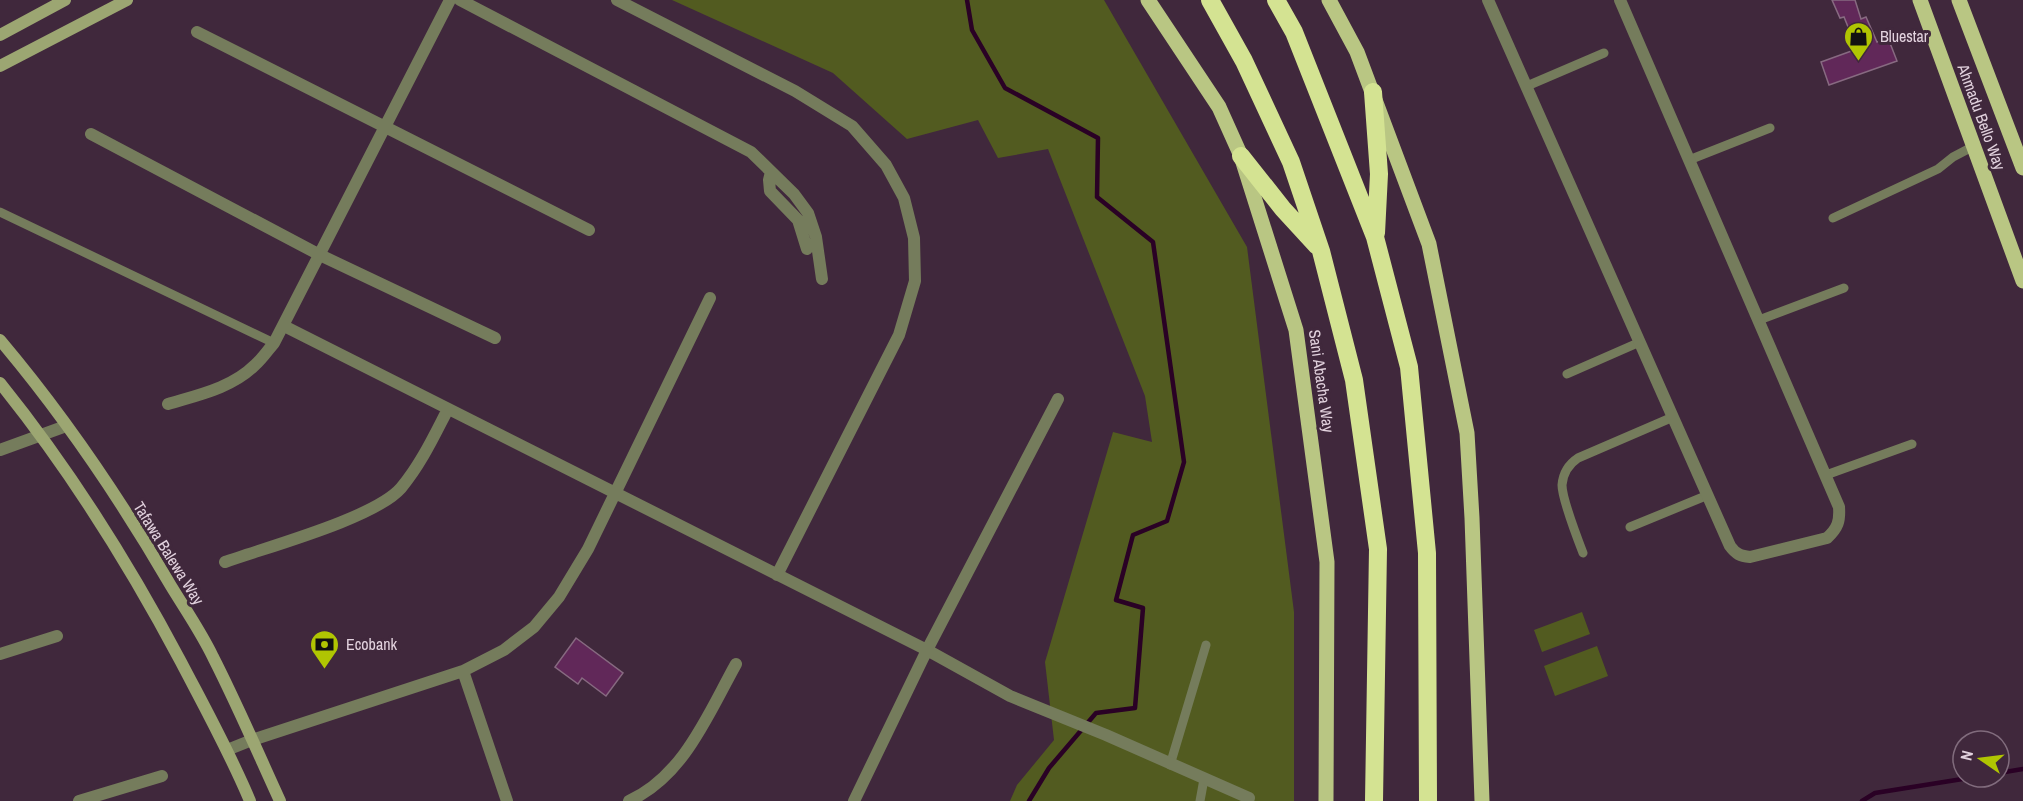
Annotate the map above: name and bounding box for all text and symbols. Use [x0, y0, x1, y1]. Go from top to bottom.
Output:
shop icon: Bluestar [1843, 20, 1875, 62]
place label: Bluestar [1880, 25, 1929, 47]
street label: Ahmadu Bello Way [1952, 60, 2011, 173]
street label: Sani Abacha Way [1304, 328, 1340, 434]
street label: Tafawa Balewa Way [128, 497, 210, 609]
bank icon: Ecobank [309, 628, 341, 670]
place label: Ecobank [346, 633, 397, 655]
north arrow [1951, 729, 2011, 789]
text: N [1955, 748, 1978, 763]

